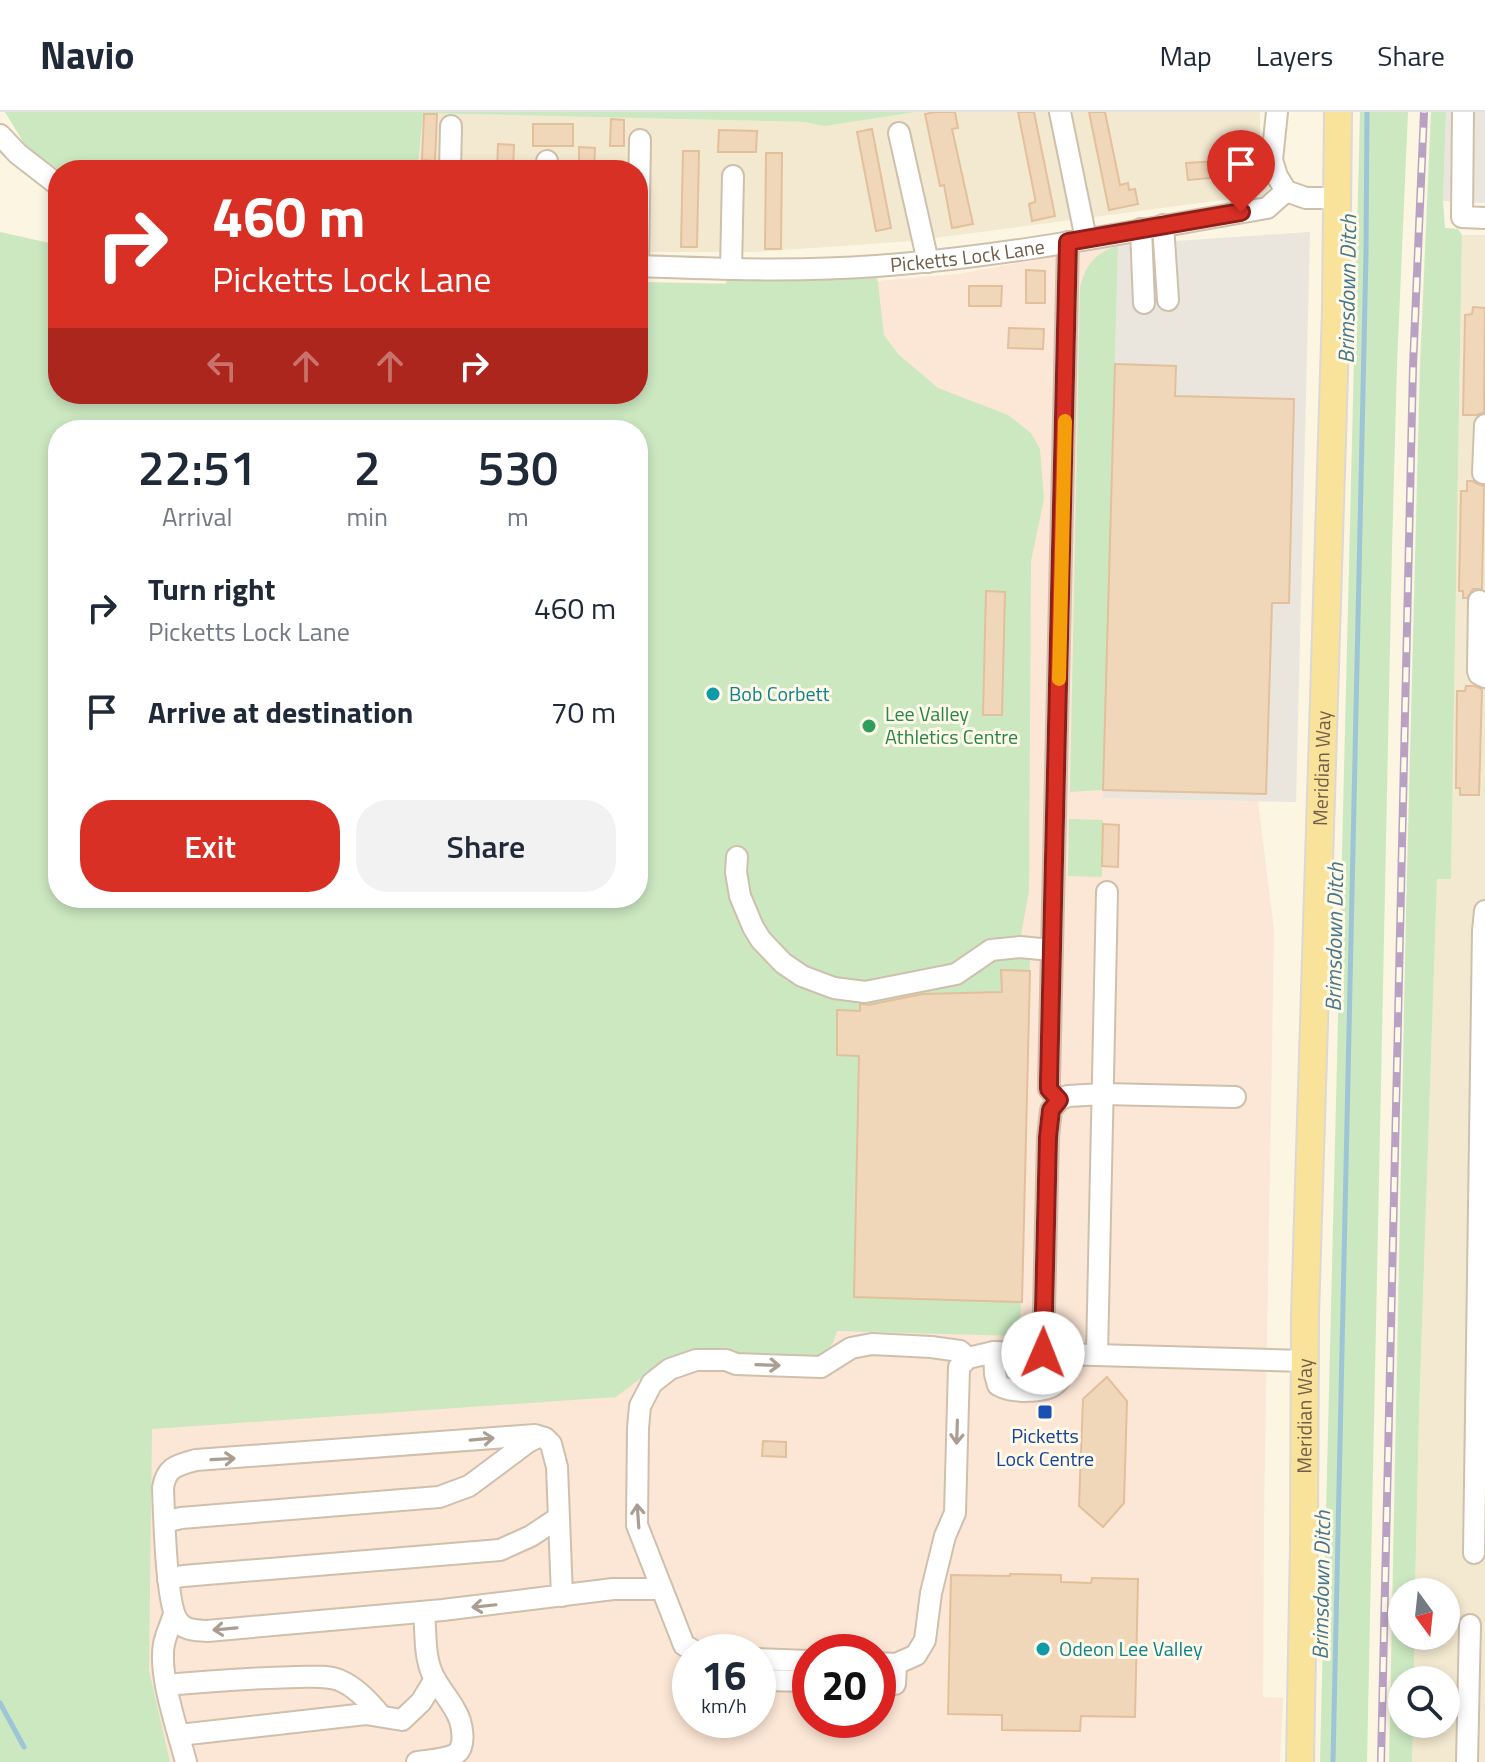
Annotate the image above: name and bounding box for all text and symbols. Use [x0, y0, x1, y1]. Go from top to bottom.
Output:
text: Navio [40, 26, 134, 84]
text: Map [1159, 34, 1212, 77]
text: Layers [1256, 34, 1333, 77]
text: Share [1377, 34, 1445, 77]
pin [1207, 130, 1275, 212]
icon: arrive [1219, 142, 1263, 186]
text: 460 m [212, 174, 365, 259]
icon: right [80, 192, 184, 296]
water label: Brimsdown Ditch [1329, 213, 1365, 364]
street label: Picketts Lock Lane [889, 230, 1047, 280]
text: Picketts Lock Lane [212, 251, 491, 306]
icon: left [200, 344, 244, 388]
icon: ahead [284, 344, 328, 388]
icon: ahead [368, 344, 412, 388]
icon: right [452, 344, 496, 388]
text: 22:51 [138, 431, 257, 504]
text: 2 [354, 431, 381, 504]
text: 530 [478, 431, 558, 504]
text: Arrival [162, 497, 232, 536]
text: min [346, 497, 388, 536]
text: m [507, 497, 529, 536]
text: Turn right [148, 566, 276, 612]
text: 460 m [534, 585, 616, 631]
icon: right [80, 586, 124, 630]
text: Picketts Lock Lane [148, 612, 350, 651]
place label: Bob Corbett [729, 678, 830, 709]
marker: Bob Corbett [704, 685, 722, 703]
text: Arrive at destination [148, 689, 413, 735]
text: 70 m [551, 689, 616, 735]
icon: arrive [80, 690, 124, 734]
place label: Lee Valley Athletics Centre [885, 698, 1018, 752]
street label: Meridian Way [1304, 710, 1339, 826]
marker: Lee Valley Athletics Centre [860, 717, 878, 735]
button: Exit [80, 800, 340, 892]
button: Share [356, 800, 616, 892]
water label: Brimsdown Ditch [1316, 861, 1352, 1012]
position arrow [1001, 1311, 1085, 1395]
one-way arrow [754, 1358, 781, 1373]
street label: Meridian Way [1288, 1358, 1320, 1474]
marker: Picketts Lock Centre [1036, 1403, 1054, 1421]
one-way arrow [949, 1418, 964, 1445]
place label: Picketts Lock Centre [996, 1420, 1094, 1474]
one-way arrow [468, 1431, 495, 1446]
one-way arrow [209, 1451, 235, 1466]
one-way arrow [630, 1503, 645, 1530]
water label: Brimsdown Ditch [1303, 1509, 1339, 1660]
north arrow [1388, 1578, 1460, 1650]
map controls [1388, 1578, 1460, 1738]
one-way arrow [471, 1598, 498, 1613]
one-way arrow [212, 1622, 239, 1637]
place label: Odeon Lee Valley [1059, 1633, 1203, 1664]
speed limit sign: 20 [792, 1634, 896, 1738]
marker: Odeon Lee Valley [1034, 1640, 1052, 1658]
text: 16 [702, 1645, 746, 1706]
button: search [1388, 1666, 1460, 1738]
text: km/h [701, 1690, 747, 1721]

